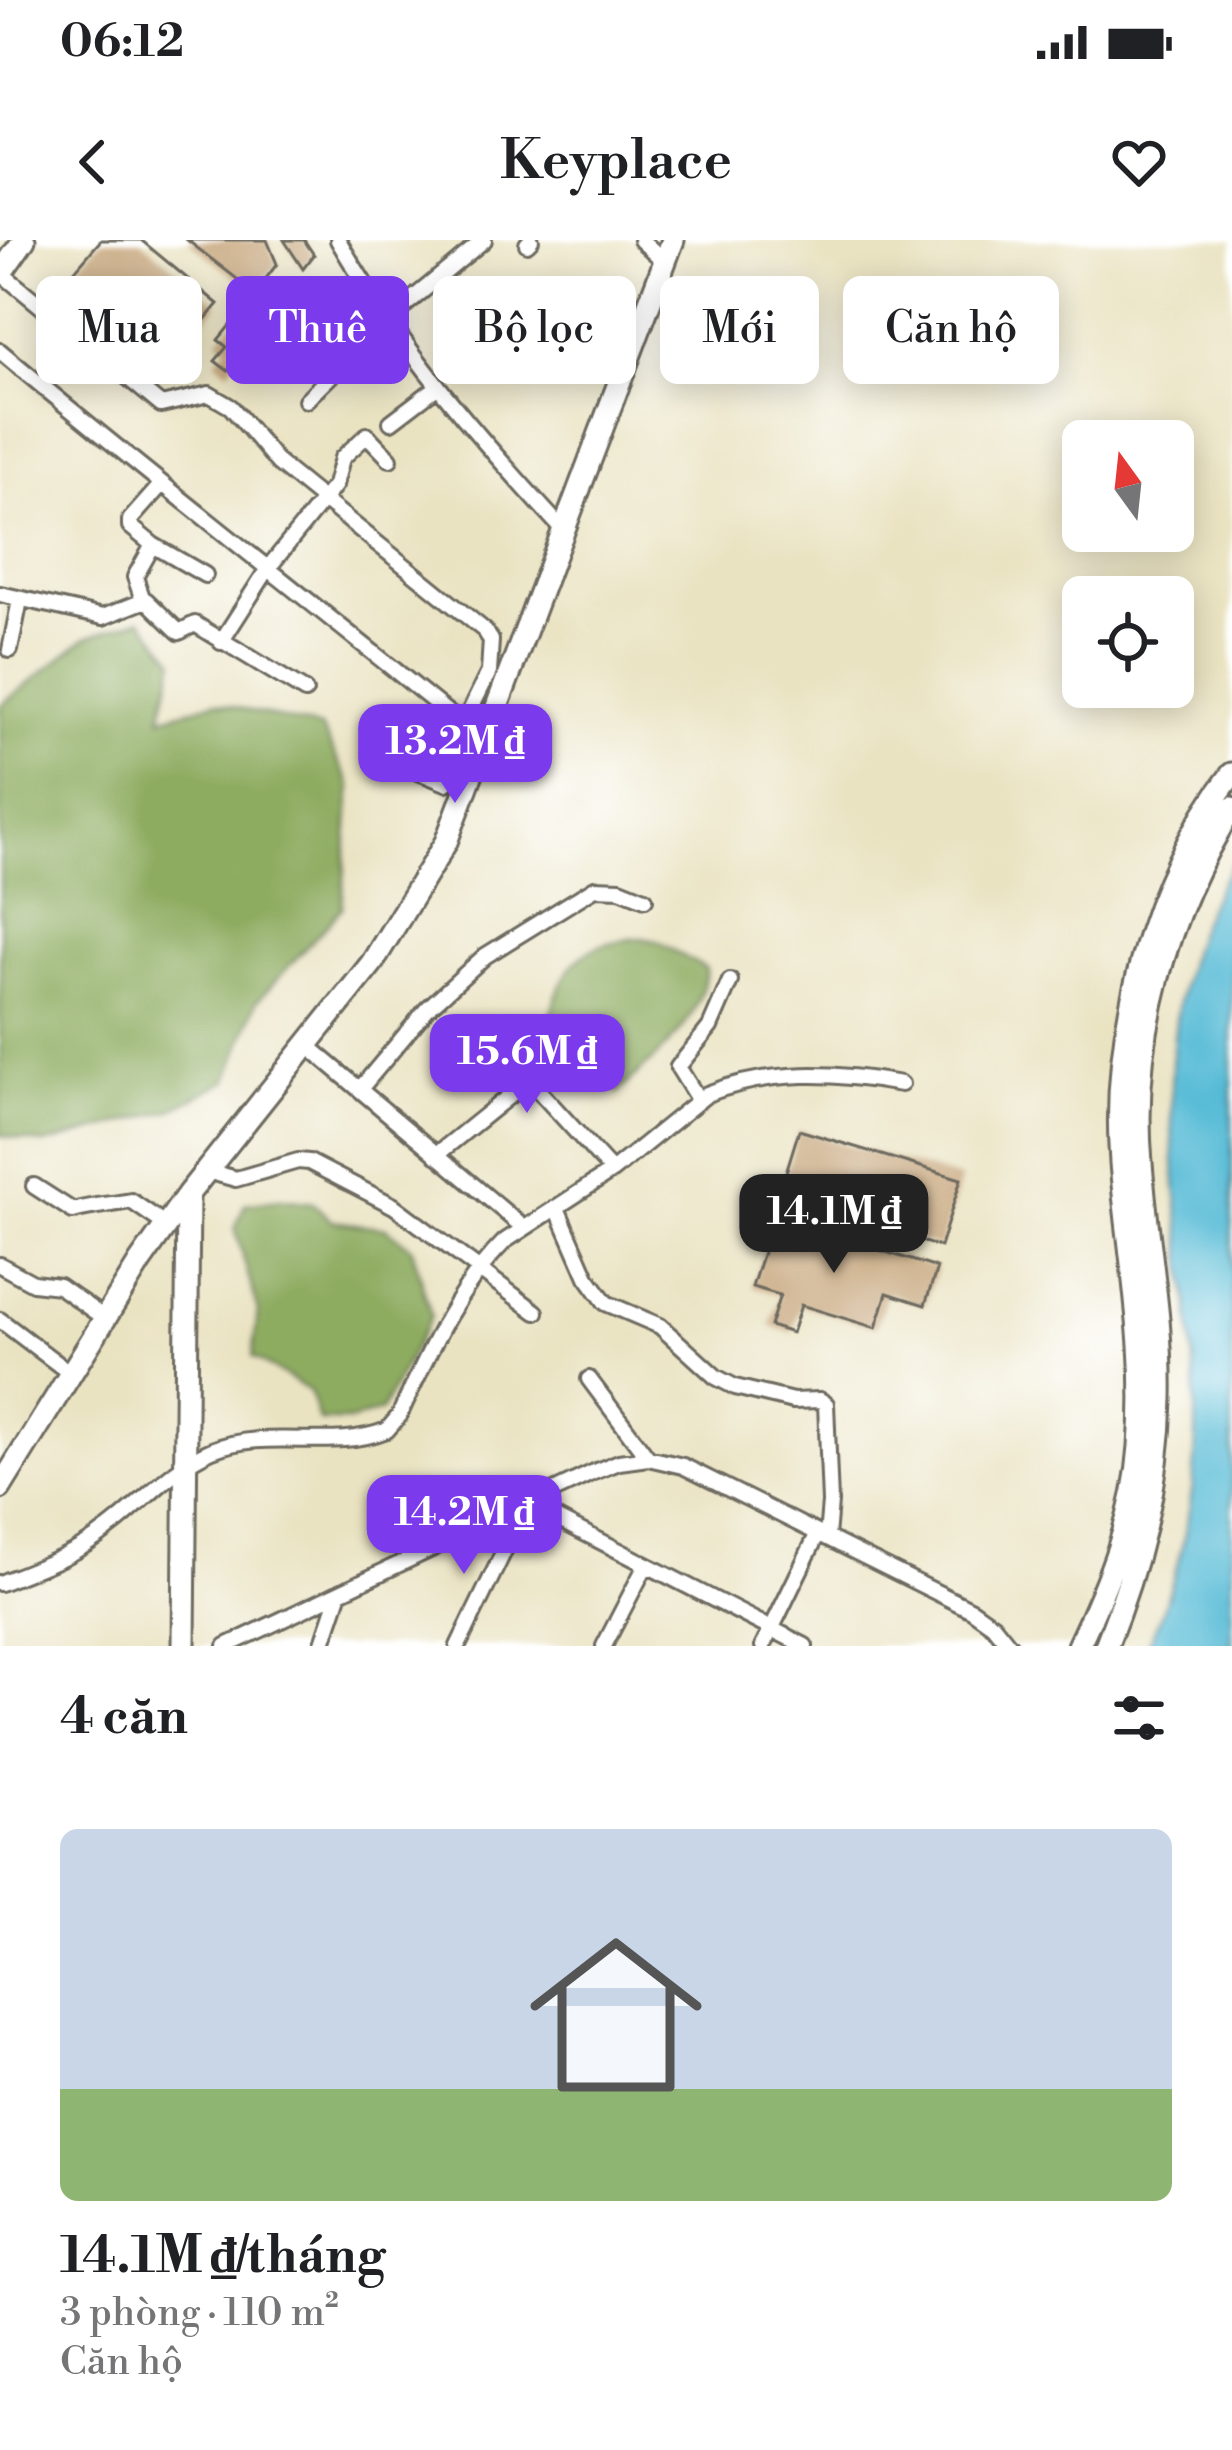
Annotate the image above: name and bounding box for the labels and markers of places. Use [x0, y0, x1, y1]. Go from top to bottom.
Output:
pin: 13.2M ₫ [344, 704, 566, 806]
pin: 15.6M ₫ [416, 1014, 638, 1116]
pin: 14.1M ₫ [723, 1174, 945, 1276]
pin: 14.2M ₫ [353, 1475, 575, 1577]

